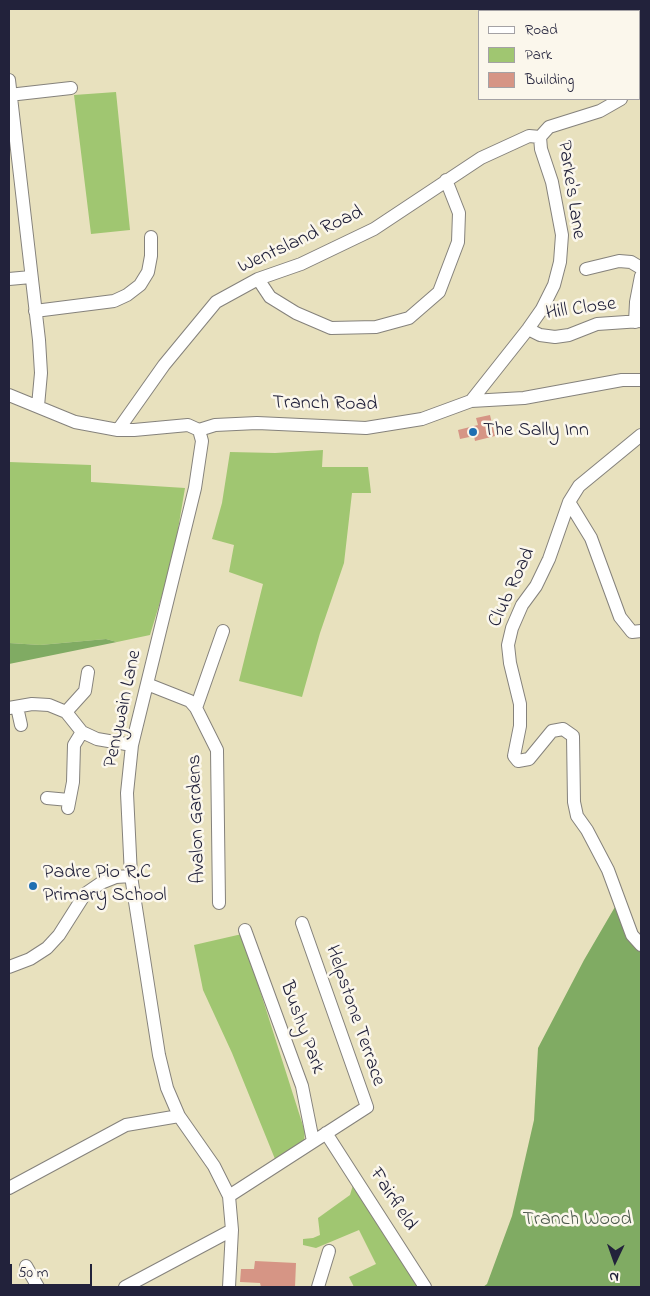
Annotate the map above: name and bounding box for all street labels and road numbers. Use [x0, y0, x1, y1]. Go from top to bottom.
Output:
street label: Parke's Lane [550, 139, 590, 241]
street label: Wentsland Road [235, 202, 367, 280]
street label: Hill Close [544, 293, 618, 327]
street label: Tranch Road [272, 392, 378, 418]
street label: Club Road [484, 545, 542, 631]
street label: Penywain Lane [100, 648, 148, 770]
street label: Avalon Gardens [184, 754, 212, 884]
street label: Helpstone Terrace [319, 942, 389, 1090]
street label: Bushy Park [273, 978, 329, 1078]
street label: Fairfield [363, 1164, 421, 1236]

